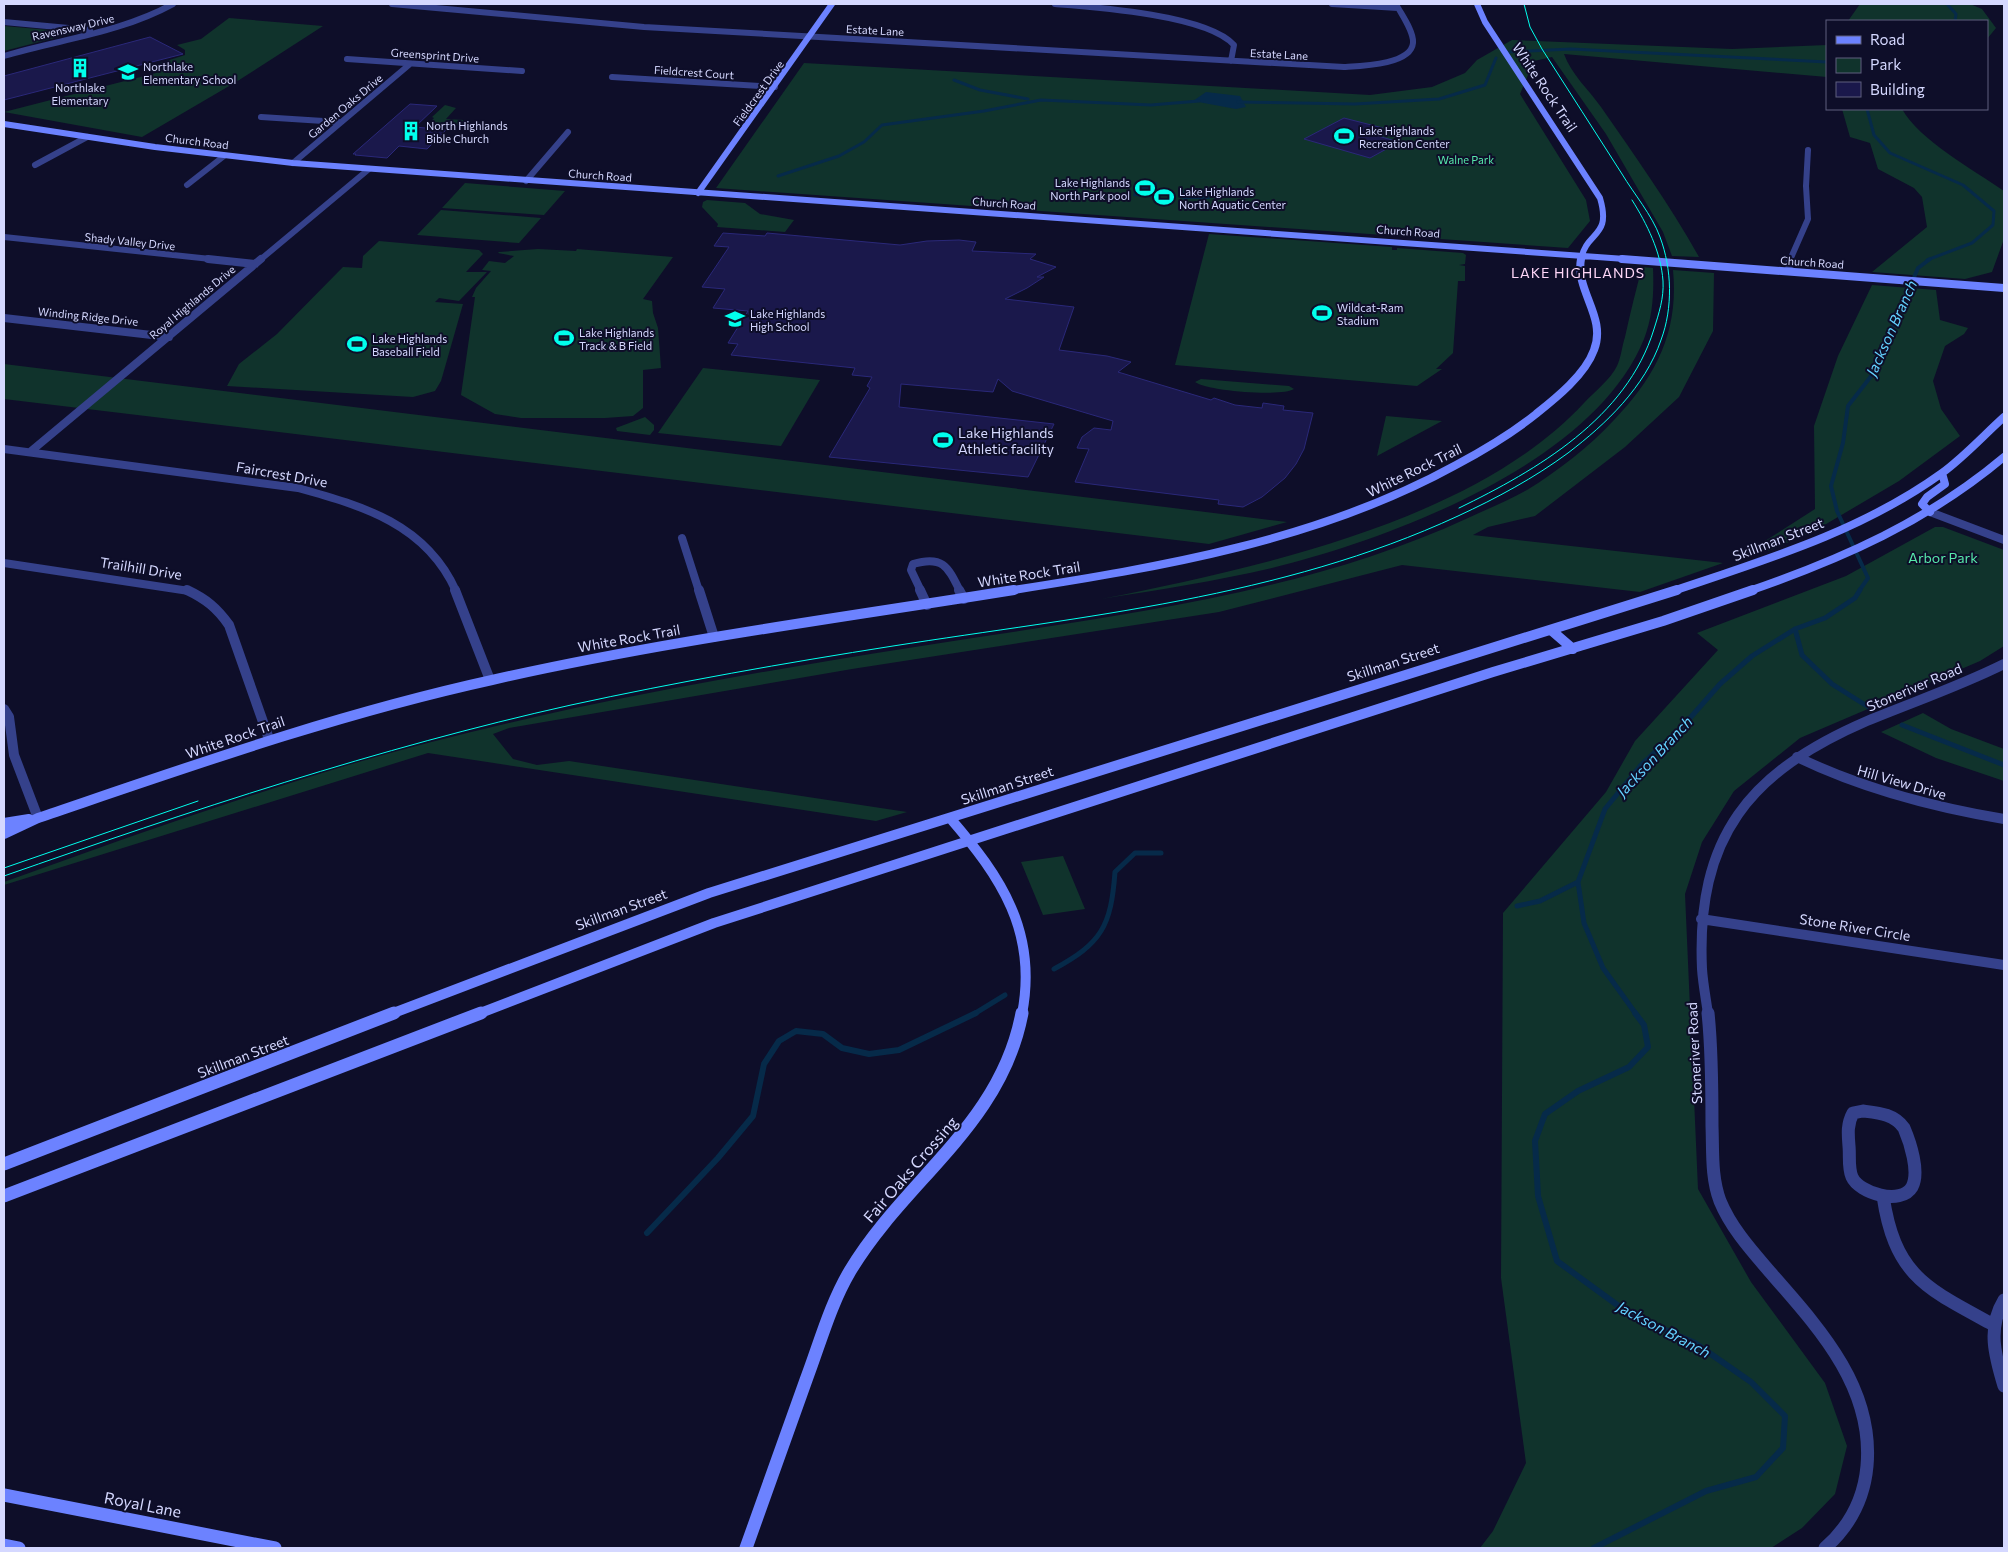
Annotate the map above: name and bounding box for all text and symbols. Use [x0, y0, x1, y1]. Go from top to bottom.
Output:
street label: Ravensway Drive [31, 11, 116, 43]
legend [1826, 20, 1988, 110]
street label: Estate Lane [846, 22, 905, 38]
text: Road [1870, 30, 1905, 48]
street label: White Rock Trail [1509, 39, 1581, 135]
street label: Greensprint Drive [390, 45, 480, 65]
street label: Estate Lane [1250, 46, 1309, 62]
text: Park [1870, 55, 1901, 73]
building icon: Northlake Elementary [69, 57, 91, 79]
street label: Fieldcrest Drive [730, 58, 786, 128]
place label: Northlake Elementary School [143, 60, 236, 86]
school or university icon: Northlake Elementary School [117, 61, 139, 83]
street label: Fieldcrest Court [654, 63, 735, 81]
street label: Garden Oaks Drive [305, 71, 385, 141]
text: Building [1870, 80, 1925, 98]
place label: Northlake Elementary [51, 81, 109, 107]
place label: North Highlands Bible Church [426, 119, 508, 145]
building icon: North Highlands Bible Church [400, 120, 422, 142]
place label: Lake Highlands Recreation Center [1359, 124, 1450, 150]
sports icon: Lake Highlands Recreation Center [1333, 125, 1355, 147]
street label: Church Road [165, 131, 229, 151]
park label: Walne Park [1438, 153, 1494, 166]
street label: Church Road [568, 166, 632, 184]
place label: Lake Highlands North Park pool [1050, 176, 1130, 202]
sports icon: Lake Highlands North Park pool [1134, 177, 1156, 199]
place label: Lake Highlands North Aquatic Center [1179, 185, 1287, 211]
sports icon: Lake Highlands North Aquatic Center [1153, 186, 1175, 208]
street label: Church Road [972, 194, 1036, 212]
street label: Church Road [1376, 222, 1440, 240]
street label: Shady Valley Drive [84, 230, 176, 252]
street label: Church Road [1780, 253, 1844, 271]
street label: Royal Highlands Drive [147, 262, 238, 342]
district label: LAKE HIGHLANDS [1511, 264, 1645, 281]
water label: Jackson Branch [1861, 277, 1920, 381]
place label: Wildcat-Ram Stadium [1337, 301, 1403, 327]
sports icon: Wildcat-Ram Stadium [1311, 302, 1333, 324]
street label: Winding Ridge Drive [37, 304, 139, 328]
place label: Lake Highlands High School [750, 307, 825, 333]
school or university icon: Lake Highlands High School [724, 308, 746, 330]
place label: Lake Highlands Track & B Field [579, 326, 654, 352]
sports icon: Lake Highlands Track & B Field [553, 327, 575, 349]
place label: Lake Highlands Baseball Field [372, 332, 447, 358]
sports icon: Lake Highlands Baseball Field [346, 333, 368, 355]
place label: Lake Highlands Athletic facility [958, 424, 1054, 457]
sports icon: Lake Highlands Athletic facility [932, 429, 954, 451]
street label: White Rock Trail [1364, 440, 1464, 500]
street label: Faircrest Drive [235, 458, 329, 490]
street label: Skillman Street [1730, 514, 1826, 564]
park label: Arbor Park [1908, 549, 1978, 566]
street label: Trailhill Drive [99, 553, 183, 583]
street label: White Rock Trail [976, 557, 1082, 591]
street label: White Rock Trail [576, 621, 682, 655]
street label: Skillman Street [1345, 639, 1442, 685]
street label: Stoneriver Road [1864, 659, 1964, 715]
street label: White Rock Trail [183, 712, 287, 762]
water label: Jackson Branch [1611, 712, 1696, 801]
street label: Hill View Drive [1855, 761, 1949, 803]
street label: Skillman Street [959, 762, 1056, 808]
street label: Skillman Street [573, 884, 669, 933]
street label: Stone River Circle [1798, 910, 1912, 944]
street label: Stoneriver Road [1683, 1002, 1705, 1104]
street label: Skillman Street [195, 1031, 291, 1081]
street label: Fair Oaks Crossing [859, 1112, 961, 1226]
water label: Jackson Branch [1613, 1296, 1714, 1361]
street label: Royal Lane [103, 1487, 183, 1521]

